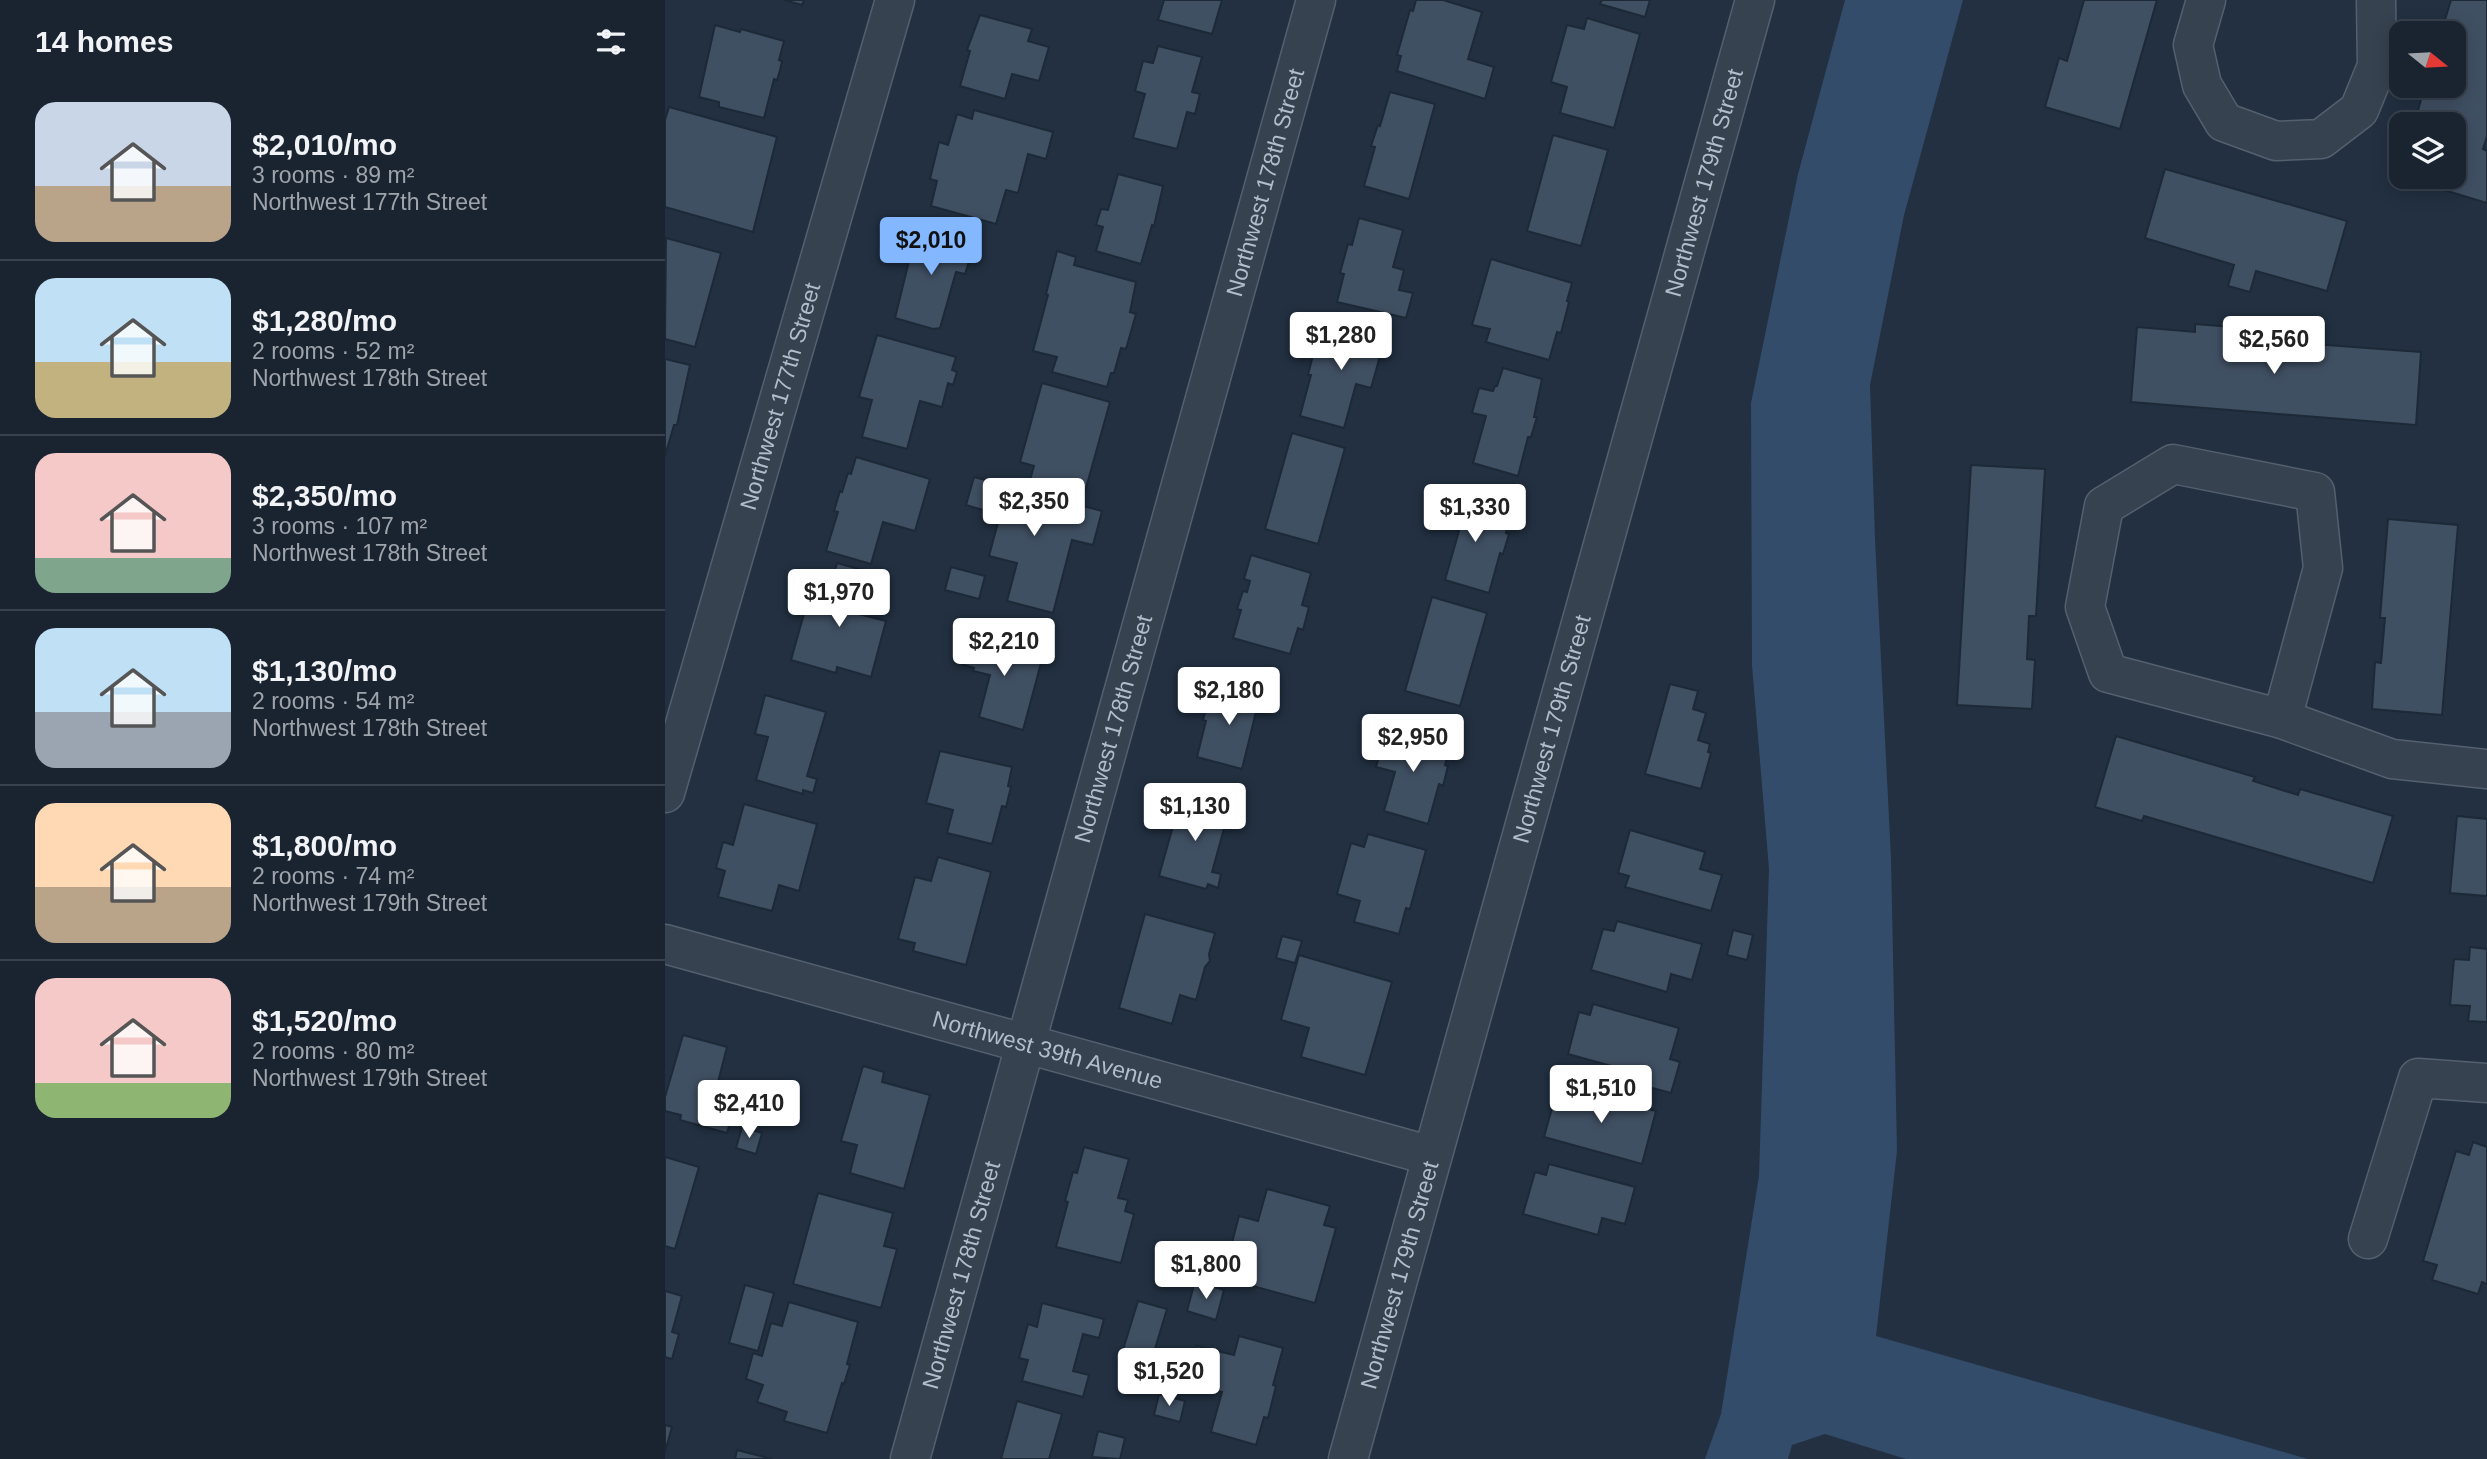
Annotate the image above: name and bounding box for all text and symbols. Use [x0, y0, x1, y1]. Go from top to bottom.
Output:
north arrow [2389, 21, 2466, 98]
map controls [2389, 21, 2466, 189]
icon: filters [592, 23, 630, 61]
text: 14 homes [35, 25, 173, 58]
street label: Northwest 178th Street [1221, 65, 1309, 299]
street label: Northwest 179th Street [1660, 65, 1748, 300]
button: layers [2389, 112, 2466, 189]
text: $2,010/mo [252, 128, 397, 161]
icon: home [91, 130, 175, 214]
text: 3 rooms · 89 m² [252, 162, 414, 188]
text: Northwest 177th Street [252, 189, 487, 215]
pin: $2,010 [874, 218, 988, 277]
text: $2,010 [896, 227, 966, 253]
street label: Northwest 177th Street [735, 279, 825, 513]
text: $1,280/mo [252, 304, 397, 337]
icon: home [91, 306, 175, 390]
pin: $1,280 [1284, 312, 1398, 372]
pin: $2,560 [2217, 316, 2331, 376]
text: $1,280 [1306, 322, 1376, 348]
text: $2,560 [2239, 326, 2309, 352]
text: 2 rooms · 52 m² [252, 338, 414, 364]
text: Northwest 178th Street [252, 365, 487, 391]
pin: $2,350 [977, 478, 1091, 538]
text: $2,350/mo [252, 479, 397, 512]
icon: home [91, 481, 175, 565]
pin: $1,330 [1418, 484, 1532, 544]
text: $2,350 [999, 488, 1069, 514]
text: $1,330 [1440, 494, 1510, 520]
text: 3 rooms · 107 m² [252, 513, 427, 539]
text: Northwest 178th Street [252, 540, 487, 566]
pin: $1,970 [782, 570, 896, 629]
text: $1,970 [804, 579, 874, 605]
street label: Northwest 178th Street [1069, 611, 1157, 846]
street label: Northwest 179th Street [1508, 611, 1596, 846]
pin: $2,210 [947, 618, 1061, 678]
text: $2,210 [969, 628, 1039, 654]
text: $1,130/mo [252, 654, 397, 687]
icon: home [91, 656, 175, 740]
pin: $2,180 [1172, 668, 1286, 727]
text: $2,180 [1194, 677, 1264, 703]
text: 2 rooms · 54 m² [252, 688, 414, 714]
pin: $2,950 [1356, 714, 1470, 774]
text: Northwest 178th Street [252, 715, 487, 741]
text: $2,950 [1378, 724, 1448, 750]
pin: $1,130 [1138, 784, 1252, 843]
text: $1,130 [1160, 793, 1230, 819]
text: $1,800/mo [252, 829, 397, 862]
icon: home [91, 831, 175, 915]
text: 2 rooms · 74 m² [252, 863, 414, 889]
text: Northwest 179th Street [252, 890, 487, 916]
text: $1,520/mo [252, 1004, 397, 1037]
icon: home [91, 1006, 175, 1090]
street label: Northwest 39th Avenue [930, 1006, 1166, 1094]
text: 2 rooms · 80 m² [252, 1038, 414, 1064]
text: Northwest 179th Street [252, 1065, 487, 1091]
pin: $1,510 [1544, 1066, 1658, 1125]
text: $1,510 [1566, 1075, 1636, 1101]
pin: $2,410 [692, 1080, 806, 1140]
text: $2,410 [714, 1090, 784, 1116]
street label: Northwest 178th Street [917, 1158, 1005, 1392]
street label: Northwest 179th Street [1355, 1158, 1444, 1392]
pin: $1,800 [1149, 1242, 1263, 1301]
text: $1,800 [1171, 1251, 1241, 1277]
pin: $1,520 [1112, 1348, 1226, 1408]
text: $1,520 [1134, 1358, 1204, 1384]

